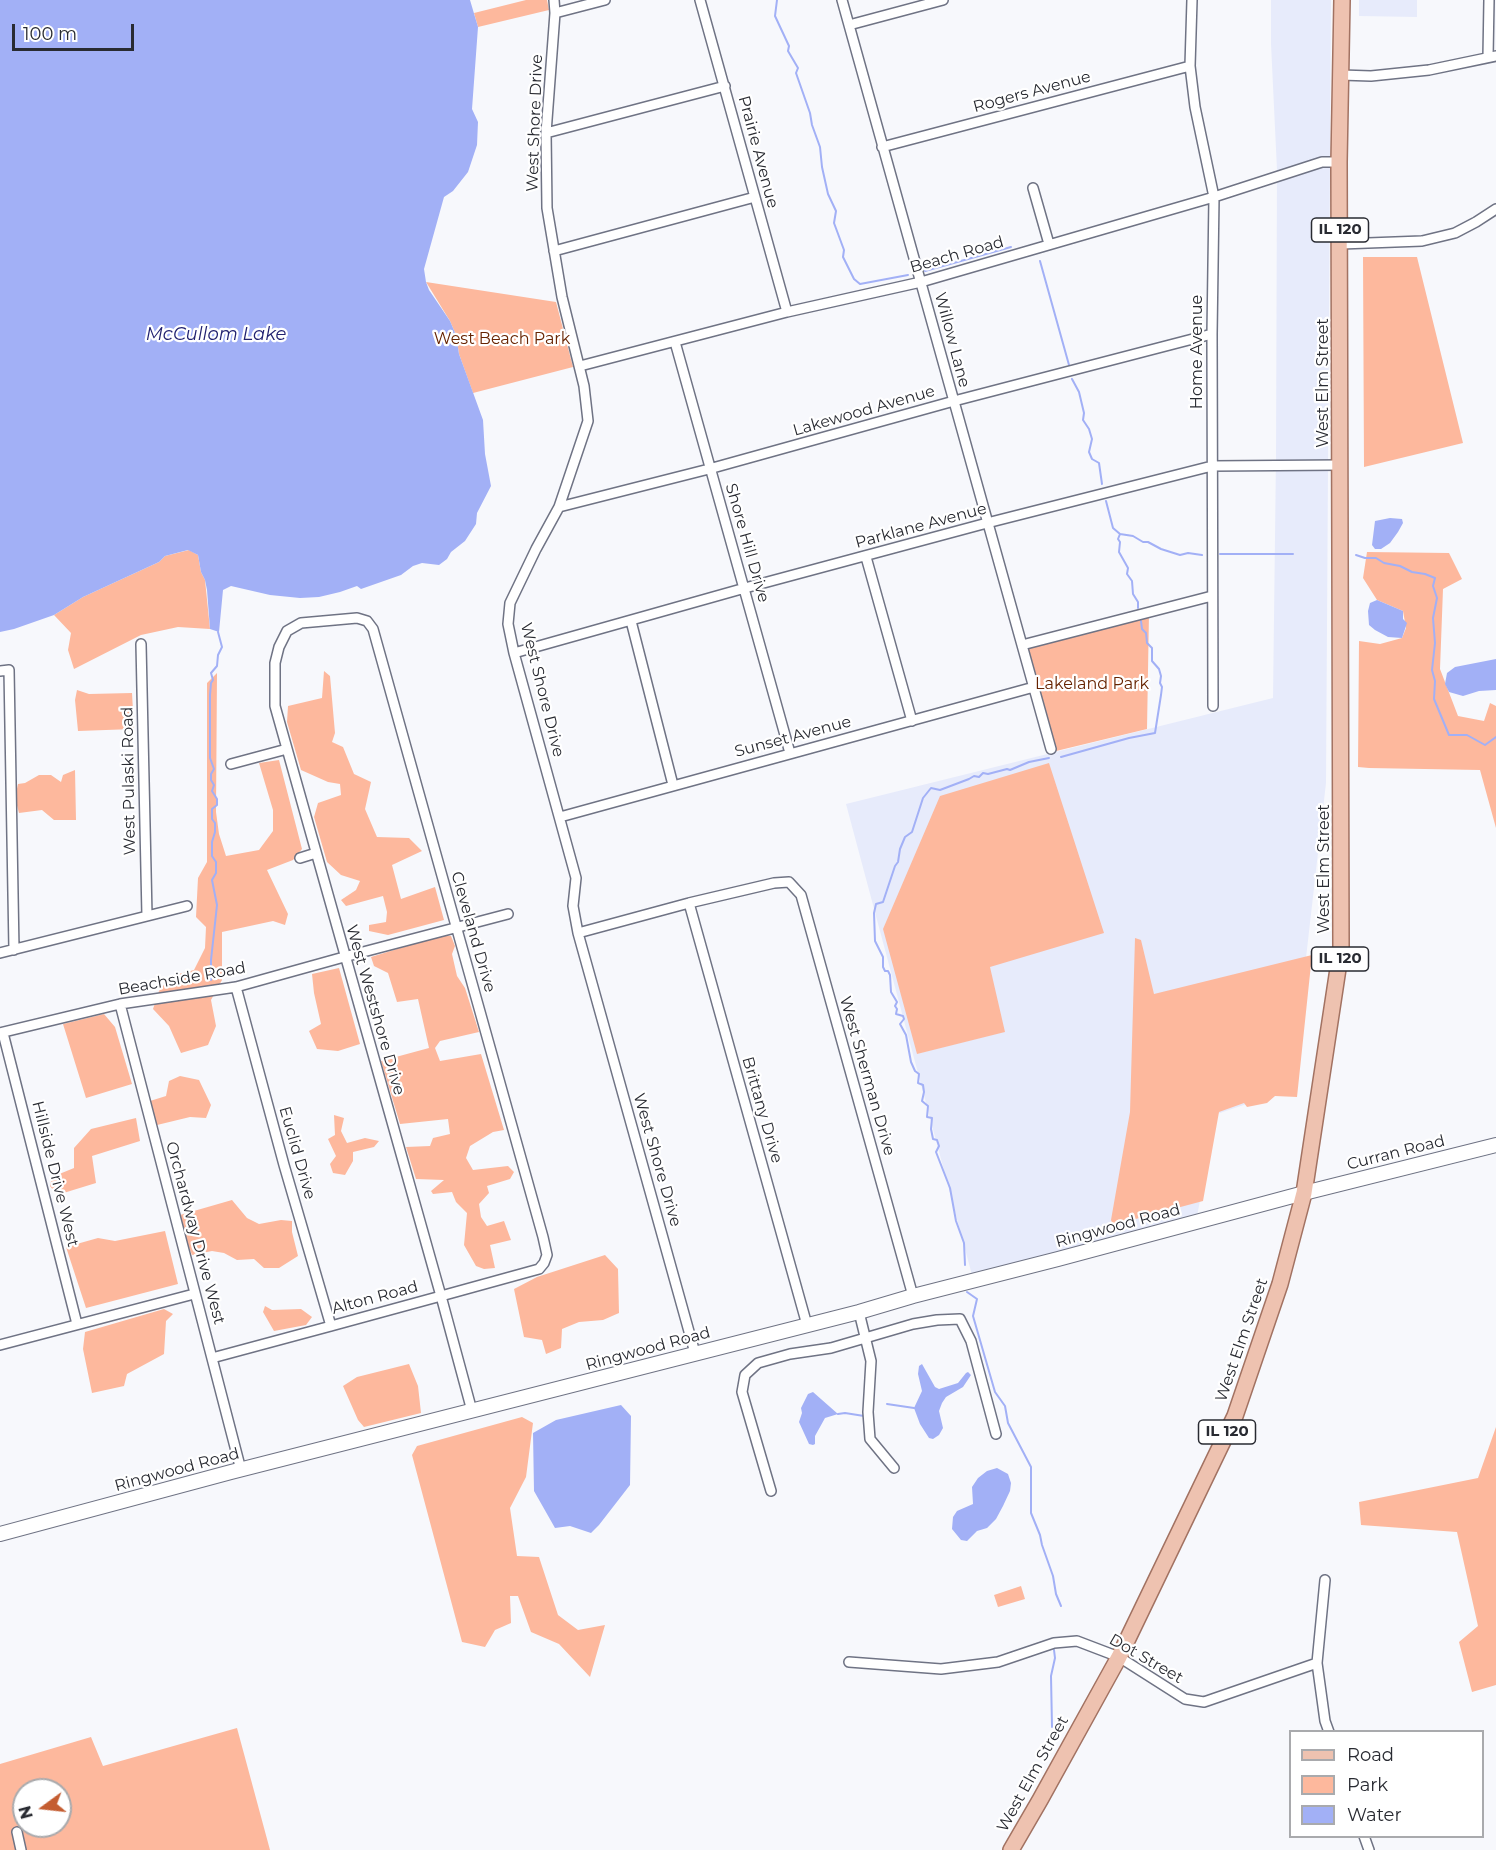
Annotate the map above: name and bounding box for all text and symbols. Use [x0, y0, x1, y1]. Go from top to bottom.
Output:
scale bar [15, 12, 136, 50]
text: 100 m [23, 23, 77, 45]
street label: West Shore Drive [523, 54, 547, 192]
street label: Rogers Avenue [971, 67, 1093, 117]
street label: Prairie Avenue [734, 94, 782, 210]
road number: IL 120 [1312, 218, 1368, 242]
street label: Beach Road [908, 232, 1006, 278]
street label: Willow Lane [930, 290, 974, 390]
street label: Home Avenue [1187, 295, 1207, 409]
street label: West Elm Street [1313, 318, 1333, 448]
water label: McCullom Lake [146, 324, 286, 346]
park label: West Beach Park [434, 329, 570, 349]
street label: Lakewood Avenue [791, 382, 937, 440]
street label: Shore Hill Drive [721, 481, 773, 605]
street label: Parklane Avenue [853, 499, 989, 553]
street label: West Shore Drive [516, 621, 568, 759]
park label: Lakeland Park [1035, 674, 1149, 694]
street label: West Pulaski Road [118, 706, 140, 856]
street label: Sunset Avenue [733, 712, 853, 762]
street label: West Elm Street [1314, 804, 1334, 934]
street label: Cleveland Drive [447, 869, 499, 995]
street label: West Westshore Drive [341, 922, 409, 1098]
road number: IL 120 [1312, 947, 1368, 971]
street label: Beachside Road [117, 958, 247, 1000]
street label: West Sherman Drive [835, 994, 899, 1158]
street label: Brittany Drive [738, 1055, 786, 1165]
street label: West Shore Drive [629, 1091, 685, 1229]
street label: Hillside Drive West [28, 1099, 82, 1249]
street label: Euclid Drive [275, 1104, 319, 1202]
street label: Curran Road [1345, 1132, 1447, 1174]
street label: Orchardway Drive West [161, 1139, 229, 1327]
street label: Ringwood Road [1053, 1200, 1183, 1252]
street label: West Elm Street [1212, 1276, 1272, 1404]
street label: Alton Road [330, 1277, 420, 1319]
street label: Ringwood Road [583, 1323, 713, 1375]
road number: IL 120 [1198, 1420, 1256, 1444]
street label: Ringwood Road [112, 1444, 242, 1496]
street label: Dot Street [1106, 1630, 1186, 1688]
street label: West Elm Street [993, 1713, 1073, 1835]
legend [1289, 1730, 1484, 1838]
text: Road [1347, 1744, 1394, 1766]
text: Park [1347, 1774, 1388, 1796]
north arrow [12, 1778, 72, 1838]
text: N [15, 1804, 37, 1821]
text: Water [1347, 1804, 1402, 1826]

